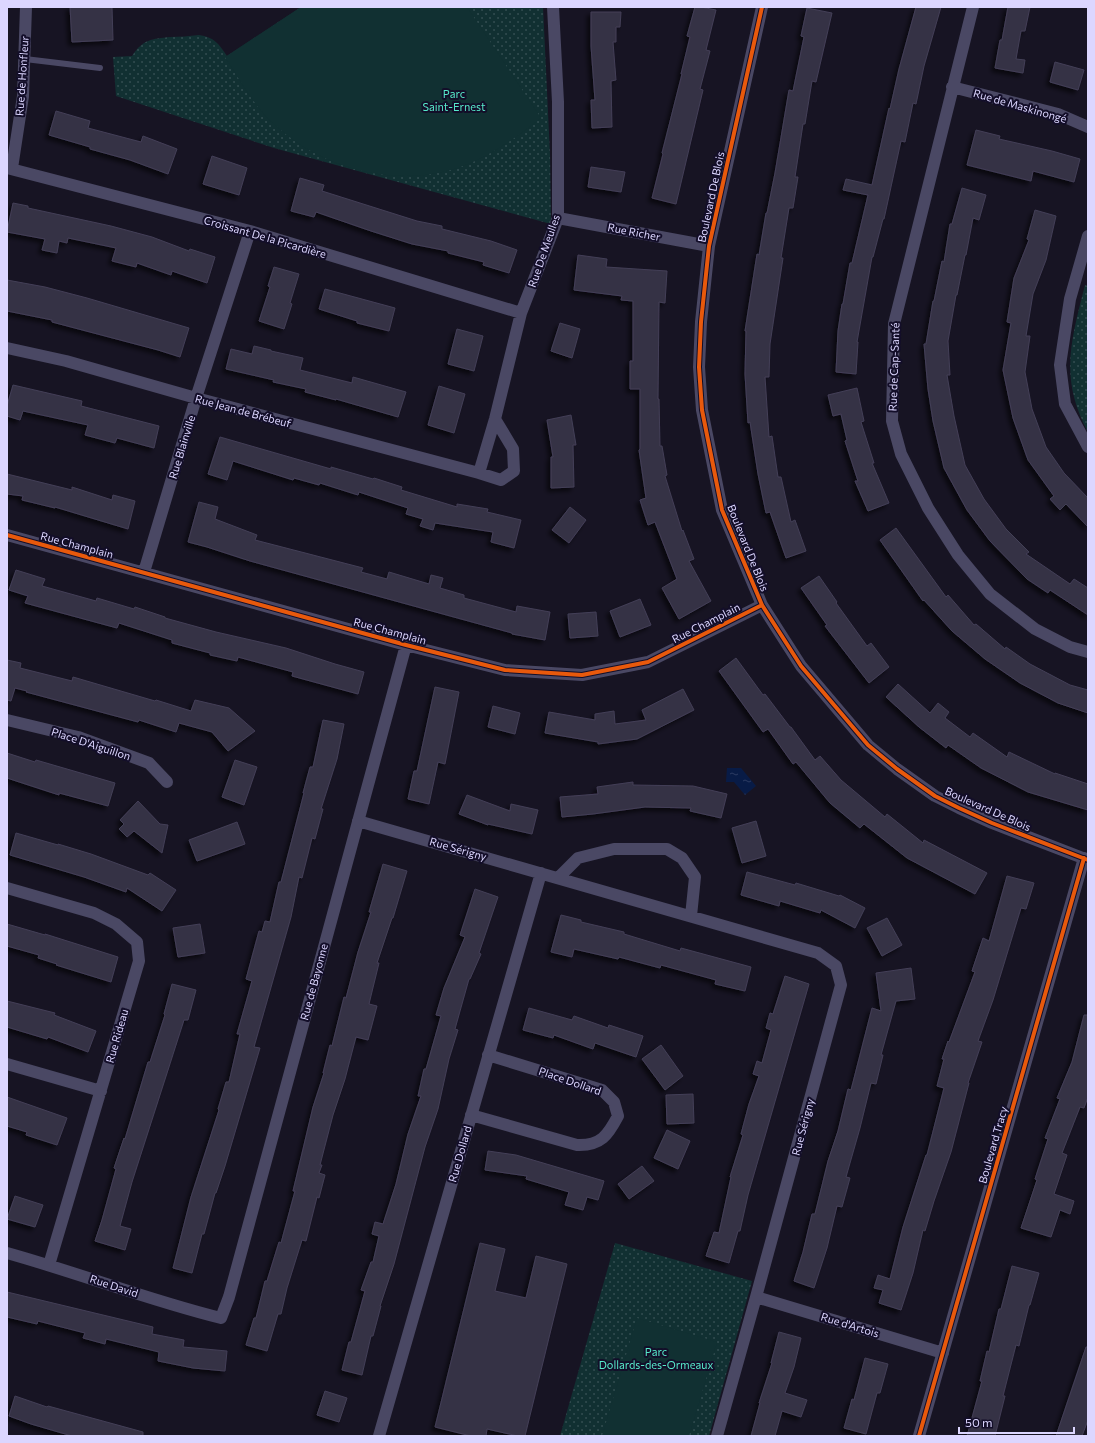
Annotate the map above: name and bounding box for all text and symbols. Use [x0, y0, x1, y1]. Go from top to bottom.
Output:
street label: Rue de Honfleur [12, 35, 31, 116]
street label: Rue de Maskinongé [972, 86, 1068, 125]
park label: Parc Saint-Ernest [422, 87, 486, 113]
street label: Boulevard De Blois [695, 150, 726, 244]
street label: Croissant De la Picardière [203, 213, 328, 260]
street label: Rue De Meulles [525, 213, 562, 289]
street label: Rue Richer [607, 220, 662, 243]
street label: Rue de Cap-Santé [885, 322, 902, 412]
street label: Rue Jean de Brébeuf [194, 391, 293, 431]
street label: Rue Blainville [166, 413, 197, 480]
street label: Boulevard De Blois [725, 502, 772, 593]
street label: Rue Champlain [39, 529, 115, 560]
street label: Rue Champlain [670, 600, 742, 645]
street label: Rue Champlain [352, 615, 428, 646]
street label: Place D'Aiguillon [50, 725, 132, 762]
street label: Boulevard De Blois [943, 784, 1033, 833]
street label: Rue Sérigny [428, 834, 488, 863]
street label: Rue de Bayonne [297, 942, 330, 1022]
street label: Rue Rideau [103, 1007, 130, 1064]
street label: Place Dollard [537, 1064, 603, 1097]
street label: Rue Sérigny [789, 1097, 816, 1157]
street label: Boulevard Tracy [975, 1105, 1010, 1185]
street label: Rue Dollard [445, 1124, 474, 1184]
street label: Rue David [88, 1272, 140, 1299]
street label: Rue d'Artois [819, 1310, 881, 1340]
park label: Parc Dollards-des-Ormeaux [599, 1345, 713, 1371]
scale bar [959, 1409, 1074, 1435]
text: 50 m [965, 1415, 993, 1429]

